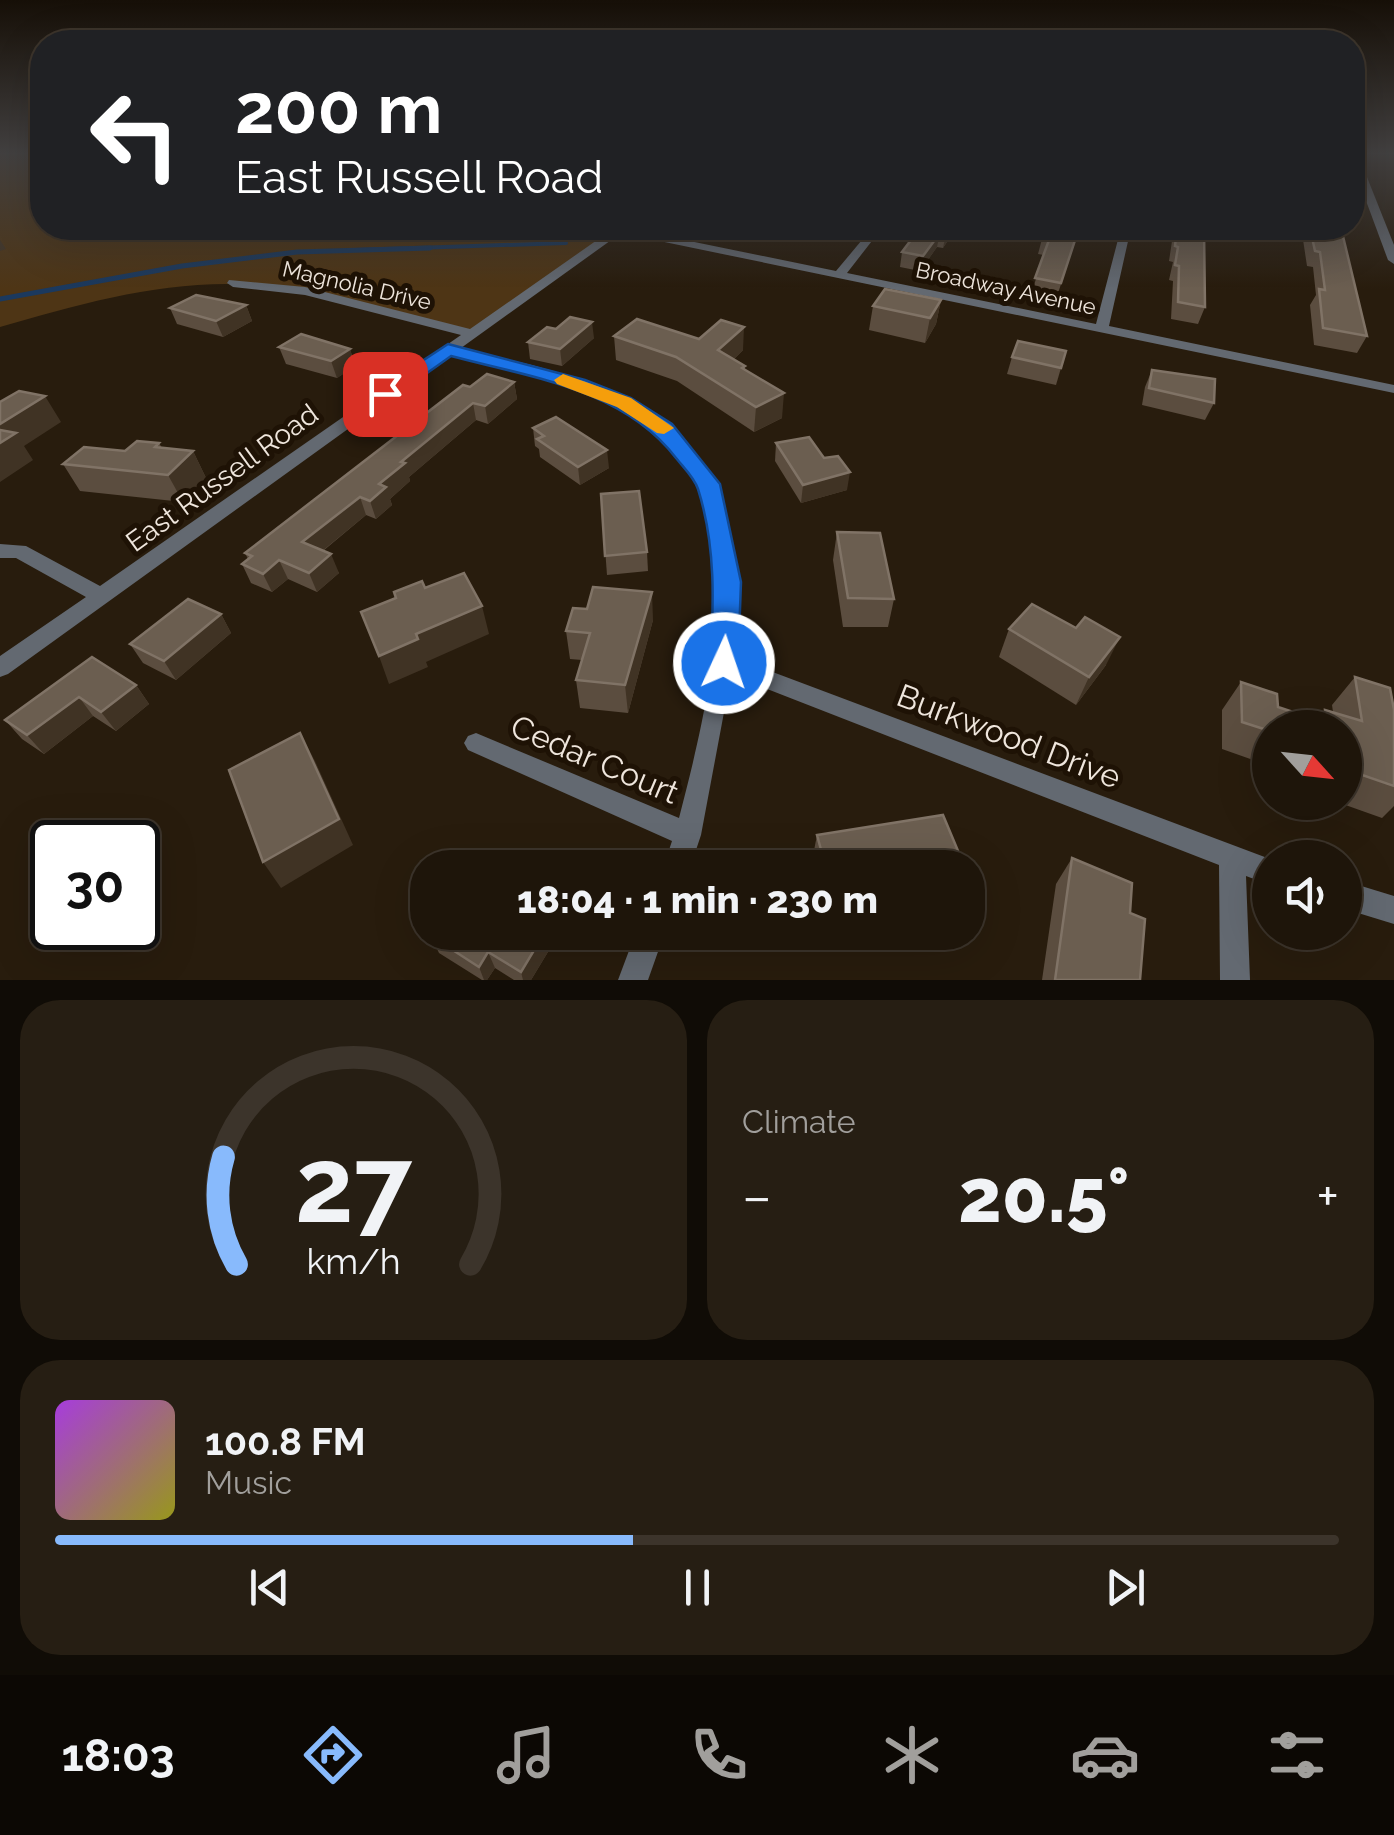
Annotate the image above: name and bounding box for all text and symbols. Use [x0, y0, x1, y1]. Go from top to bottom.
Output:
text: 200 m [235, 67, 442, 149]
icon: left [70, 70, 200, 200]
text: East Russell Road [235, 151, 603, 204]
street label: Magnolia Drive [280, 255, 434, 315]
street label: Broadway Avenue [914, 256, 1099, 320]
pin [343, 352, 428, 437]
icon: arrive [358, 367, 413, 422]
street label: East Russell Road [120, 397, 324, 559]
position arrow [672, 611, 776, 715]
street label: Burkwood Drive [892, 676, 1126, 796]
street label: Cedar Court [506, 707, 685, 811]
north arrow [1252, 710, 1362, 820]
map controls [1252, 710, 1362, 950]
speed limit sign: 30 [30, 820, 160, 950]
button: sound [1252, 840, 1362, 950]
text: 18:04 · 1 min · 230 m [517, 877, 878, 922]
text: Climate [742, 1103, 856, 1140]
text: 27 [295, 1124, 413, 1246]
text: 20.5° [958, 1151, 1130, 1240]
text: − [742, 1164, 772, 1229]
text: + [1316, 1164, 1339, 1229]
text: km/h [306, 1240, 401, 1282]
text: 100.8 FM [205, 1419, 366, 1464]
text: Music [205, 1464, 292, 1501]
icon: previous [242, 1560, 297, 1615]
icon: pause [670, 1560, 725, 1615]
icon: next [1098, 1560, 1153, 1615]
icon: directions [298, 1720, 368, 1790]
icon: music [491, 1720, 561, 1790]
icon: phone [684, 1720, 754, 1790]
icon: climate [877, 1720, 947, 1790]
icon: car [1070, 1720, 1140, 1790]
icon: filters [1262, 1720, 1332, 1790]
text: 18:03 [61, 1729, 175, 1782]

